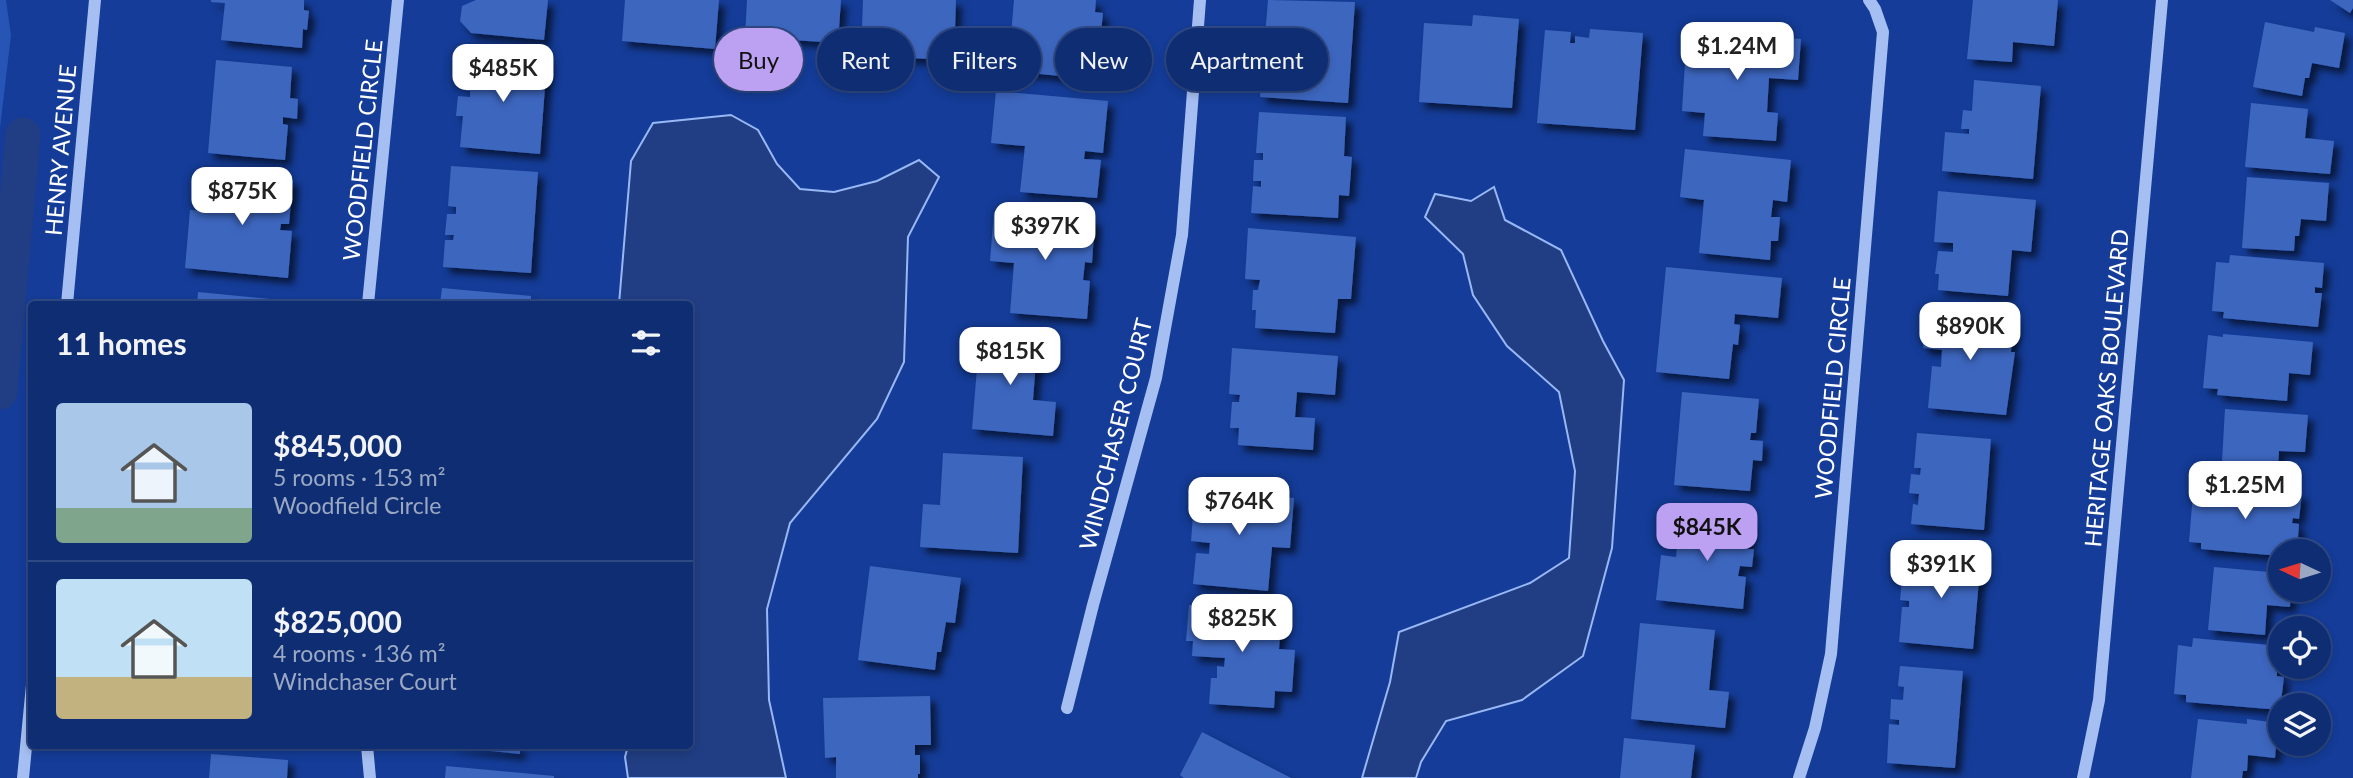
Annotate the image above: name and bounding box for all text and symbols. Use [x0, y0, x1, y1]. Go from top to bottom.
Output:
pin: $1.24M [1680, 22, 1794, 82]
chip: Buy [714, 28, 803, 91]
chip: Rent [817, 28, 914, 91]
chip: Filters [928, 28, 1041, 91]
chip: New [1055, 28, 1152, 91]
chip: Apartment [1166, 28, 1328, 91]
text: $1.24M [1697, 31, 1777, 59]
street label: WOODFIELD CIRCLE [336, 38, 388, 262]
pin: $485K [454, 44, 552, 104]
text: $485K [468, 53, 538, 81]
street label: HENRY AVENUE [39, 63, 81, 237]
pin: $875K [193, 168, 291, 227]
text: $875K [207, 176, 277, 204]
pin: $397K [996, 202, 1094, 262]
text: $397K [1010, 211, 1080, 239]
street label: HERITAGE OAKS BOULEVARD [2078, 228, 2134, 548]
street label: WOODFIELD CIRCLE [1808, 276, 1856, 500]
pin: $890K [1921, 302, 2019, 362]
text: $890K [1935, 311, 2005, 339]
street label: WINDCHASER COURT [1073, 315, 1157, 553]
icon: filters [627, 324, 665, 362]
text: 11 homes [56, 325, 187, 361]
pin: $815K [961, 328, 1059, 387]
text: $815K [975, 336, 1045, 364]
text: $845,000 [273, 427, 402, 463]
icon: home [112, 431, 196, 515]
pin: $1.25M [2188, 462, 2302, 521]
text: 5 rooms · 153 m² [273, 463, 445, 491]
text: $1.25M [2205, 470, 2285, 498]
pin: $764K [1190, 477, 1288, 537]
text: $764K [1204, 486, 1274, 514]
text: Woodfield Circle [273, 491, 441, 519]
pin: $845K [1658, 504, 1756, 563]
text: $845K [1672, 512, 1742, 540]
north arrow [2268, 539, 2331, 602]
map controls [2268, 539, 2331, 756]
pin: $391K [1892, 540, 1990, 600]
text: $391K [1906, 549, 1976, 577]
pin: $825K [1193, 594, 1291, 654]
text: $825,000 [273, 603, 402, 639]
text: $825K [1207, 603, 1277, 631]
icon: home [112, 607, 196, 691]
button: locate [2268, 616, 2331, 679]
text: 4 rooms · 136 m² [273, 639, 445, 667]
text: Windchaser Court [273, 667, 457, 695]
button: layers [2268, 693, 2331, 756]

